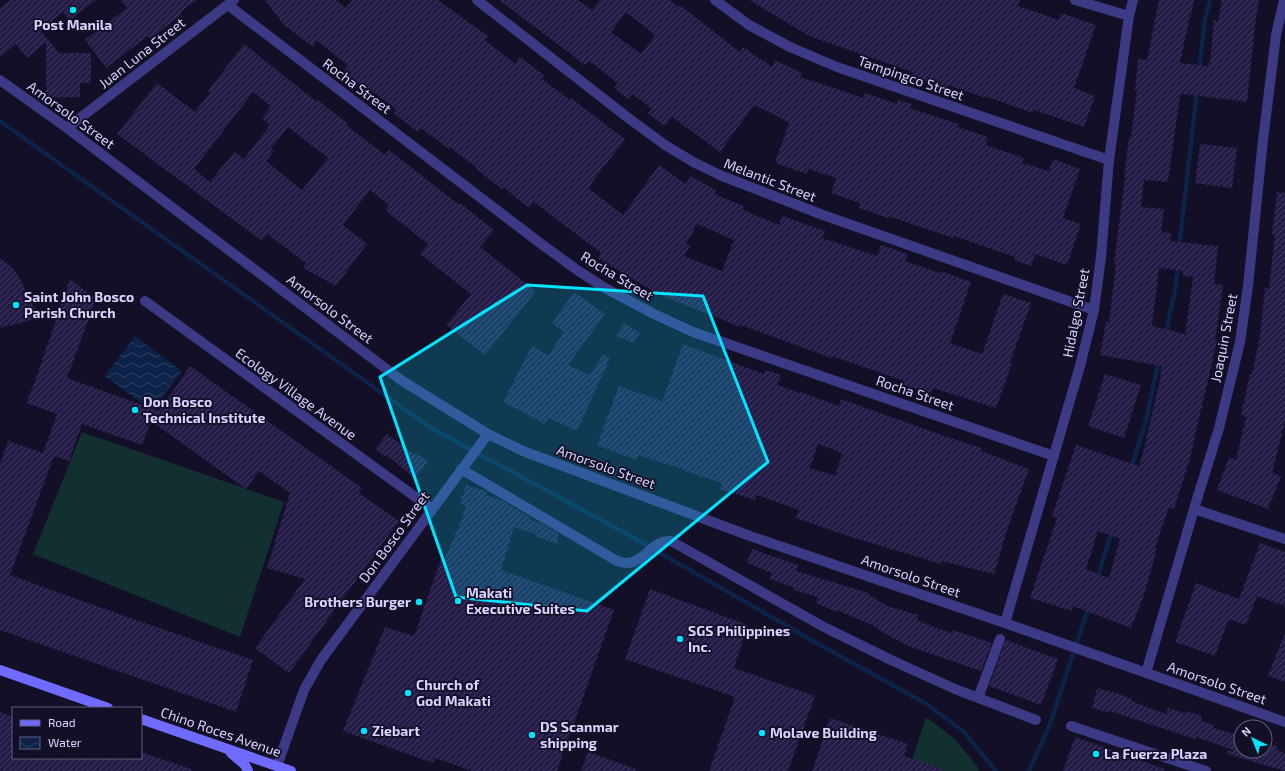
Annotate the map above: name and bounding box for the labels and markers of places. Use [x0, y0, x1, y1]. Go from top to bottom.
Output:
marker: Post Manila [68, 5, 78, 15]
place label: Post Manila [34, 16, 112, 33]
place label: Saint John Bosco Parish Church [24, 288, 134, 321]
marker: Saint John Bosco Parish Church [11, 300, 21, 310]
place label: Don Bosco Technical Institute [143, 393, 265, 426]
marker: Don Bosco Technical Institute [130, 405, 140, 415]
place label: Makati Executive Suites [466, 584, 575, 617]
place label: Brothers Burger [304, 593, 411, 610]
marker: Makati Executive Suites [453, 596, 463, 606]
marker: Brothers Burger [414, 597, 424, 607]
place label: SGS Philippines Inc. [688, 622, 790, 655]
marker: SGS Philippines Inc. [675, 634, 685, 644]
place label: Church of God Makati [416, 676, 491, 709]
marker: Church of God Makati [403, 688, 413, 698]
place label: DS Scanmar shipping [540, 718, 619, 751]
place label: Ziebart [372, 722, 420, 739]
place label: Molave Building [770, 724, 877, 741]
marker: Ziebart [359, 726, 369, 736]
marker: Molave Building [757, 728, 767, 738]
marker: DS Scanmar shipping [527, 730, 537, 740]
place label: La Fuerza Plaza [1104, 745, 1207, 762]
marker: La Fuerza Plaza [1091, 749, 1101, 759]

